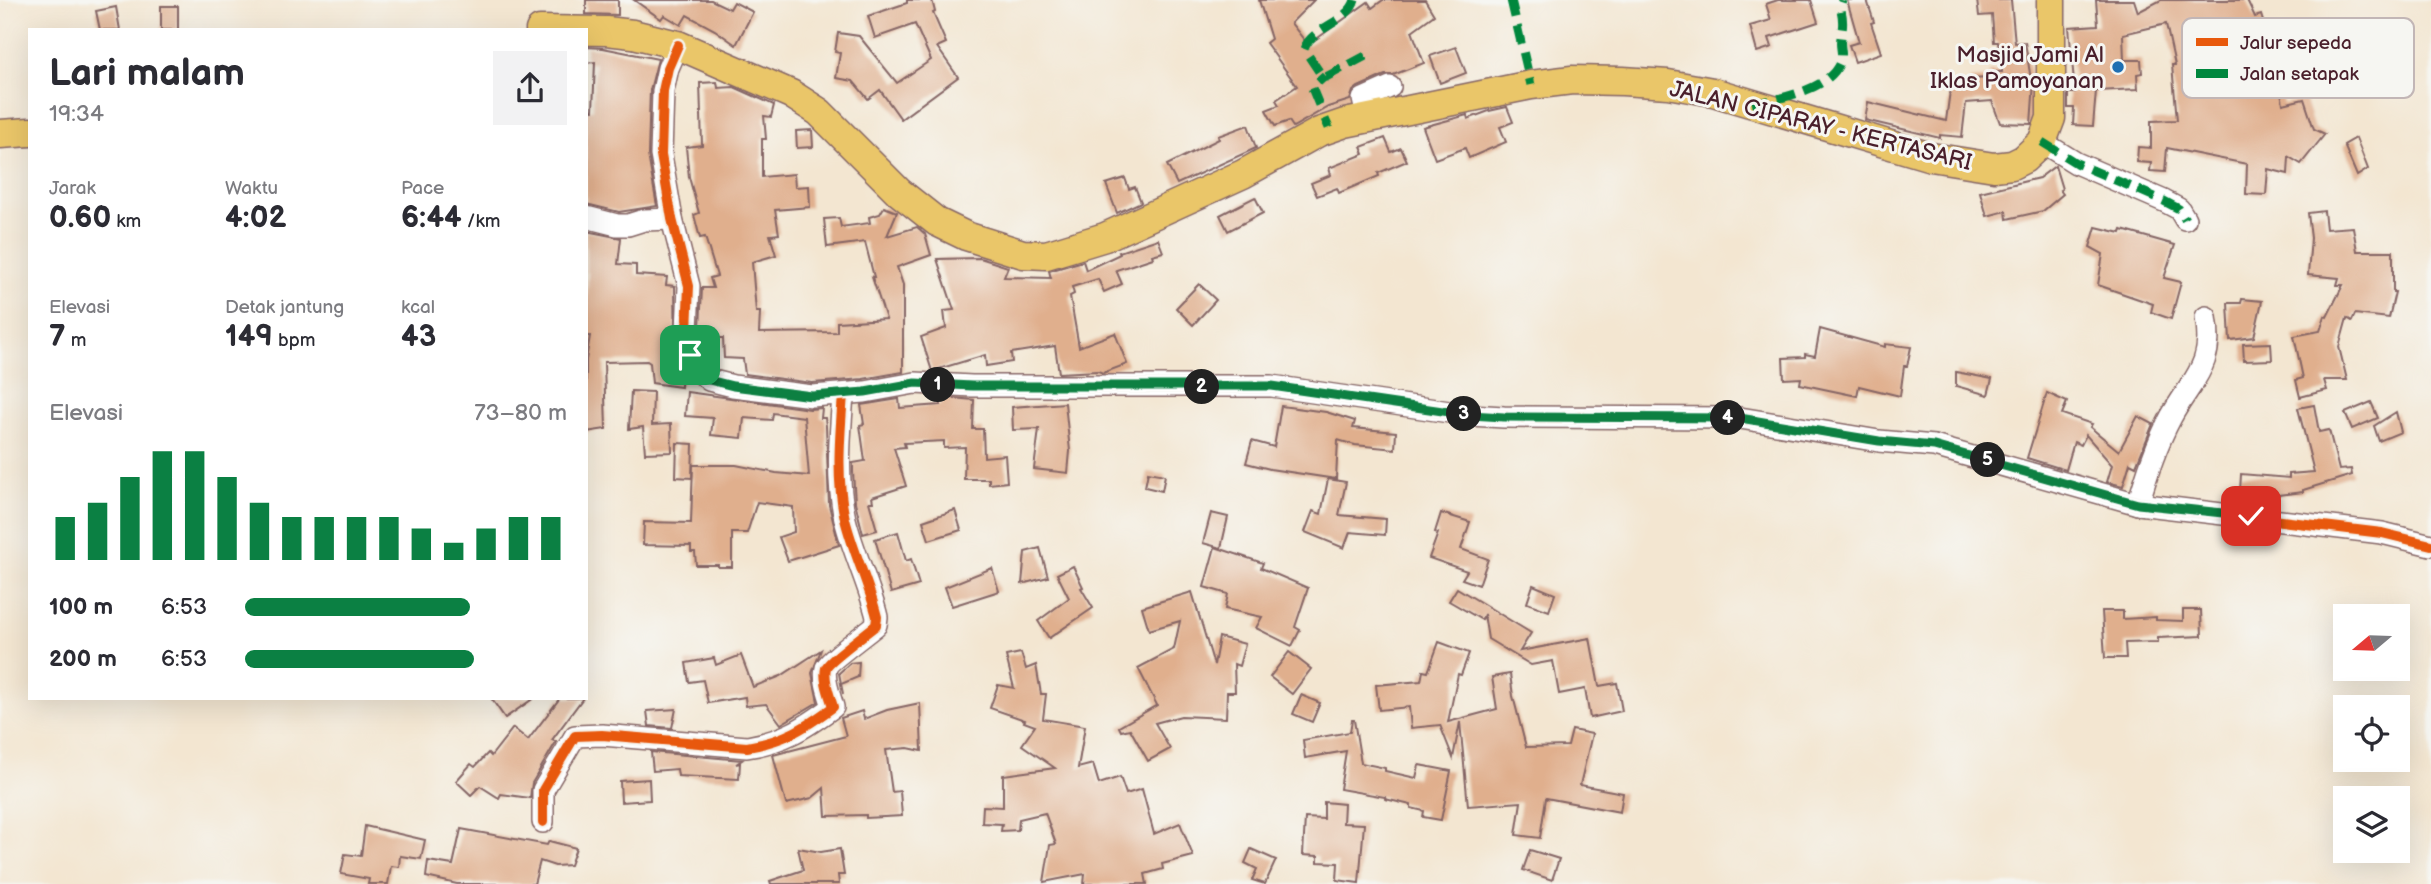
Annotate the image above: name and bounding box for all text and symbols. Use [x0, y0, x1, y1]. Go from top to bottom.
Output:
legend [2182, 18, 2414, 98]
text: Jalur sepeda [2240, 32, 2352, 55]
place label: Masjid Jami Al Iklas Pamoyanan [1930, 41, 2104, 95]
text: Lari malam [49, 51, 245, 96]
button: share [493, 51, 567, 125]
marker: Masjid Jami Al Iklas Pamoyanan [2110, 59, 2126, 75]
text: Jalan setapak [2240, 63, 2359, 86]
street label: JALAN CIPARAY - KERTASARI [1667, 75, 1975, 177]
text: 19:34 [49, 100, 104, 128]
text: Jarak [49, 177, 96, 200]
text: Waktu [225, 177, 278, 200]
text: Pace [401, 177, 444, 200]
text: 0.60 [49, 200, 111, 236]
text: 4:02 [225, 200, 287, 236]
text: 6:44 [401, 200, 462, 236]
text: km [111, 210, 141, 233]
text: /km [462, 210, 500, 233]
text: Elevasi [49, 296, 110, 319]
text: Detak jantung [225, 296, 344, 319]
text: kcal [401, 296, 435, 319]
text: 7 [49, 319, 66, 355]
text: 149 [225, 319, 273, 355]
text: 43 [401, 319, 436, 355]
pin [660, 325, 720, 385]
text: m [66, 329, 86, 352]
text: bpm [273, 329, 315, 352]
icon: arrive [671, 336, 709, 374]
pin: 1 [920, 368, 956, 402]
pin: 2 [1184, 370, 1220, 404]
text: 1 [934, 373, 942, 396]
text: 2 [1196, 375, 1207, 398]
pin: 3 [1446, 396, 1482, 432]
text: Elevasi [49, 399, 123, 427]
text: 73–80 m [474, 399, 567, 427]
pin: 4 [1710, 400, 1746, 436]
text: 3 [1458, 402, 1469, 425]
text: 4 [1722, 406, 1733, 429]
pin: 5 [1970, 442, 2006, 477]
text: 5 [1982, 448, 1993, 471]
pin [2221, 486, 2281, 546]
icon: check [2232, 497, 2270, 535]
text: 100 m [49, 593, 113, 621]
text: 6:53 [161, 593, 207, 621]
north arrow [2333, 604, 2410, 681]
map controls [2333, 604, 2410, 863]
text: 200 m [49, 645, 117, 673]
text: 6:53 [161, 645, 207, 673]
button: locate [2333, 695, 2410, 772]
button: layers [2333, 786, 2410, 863]

